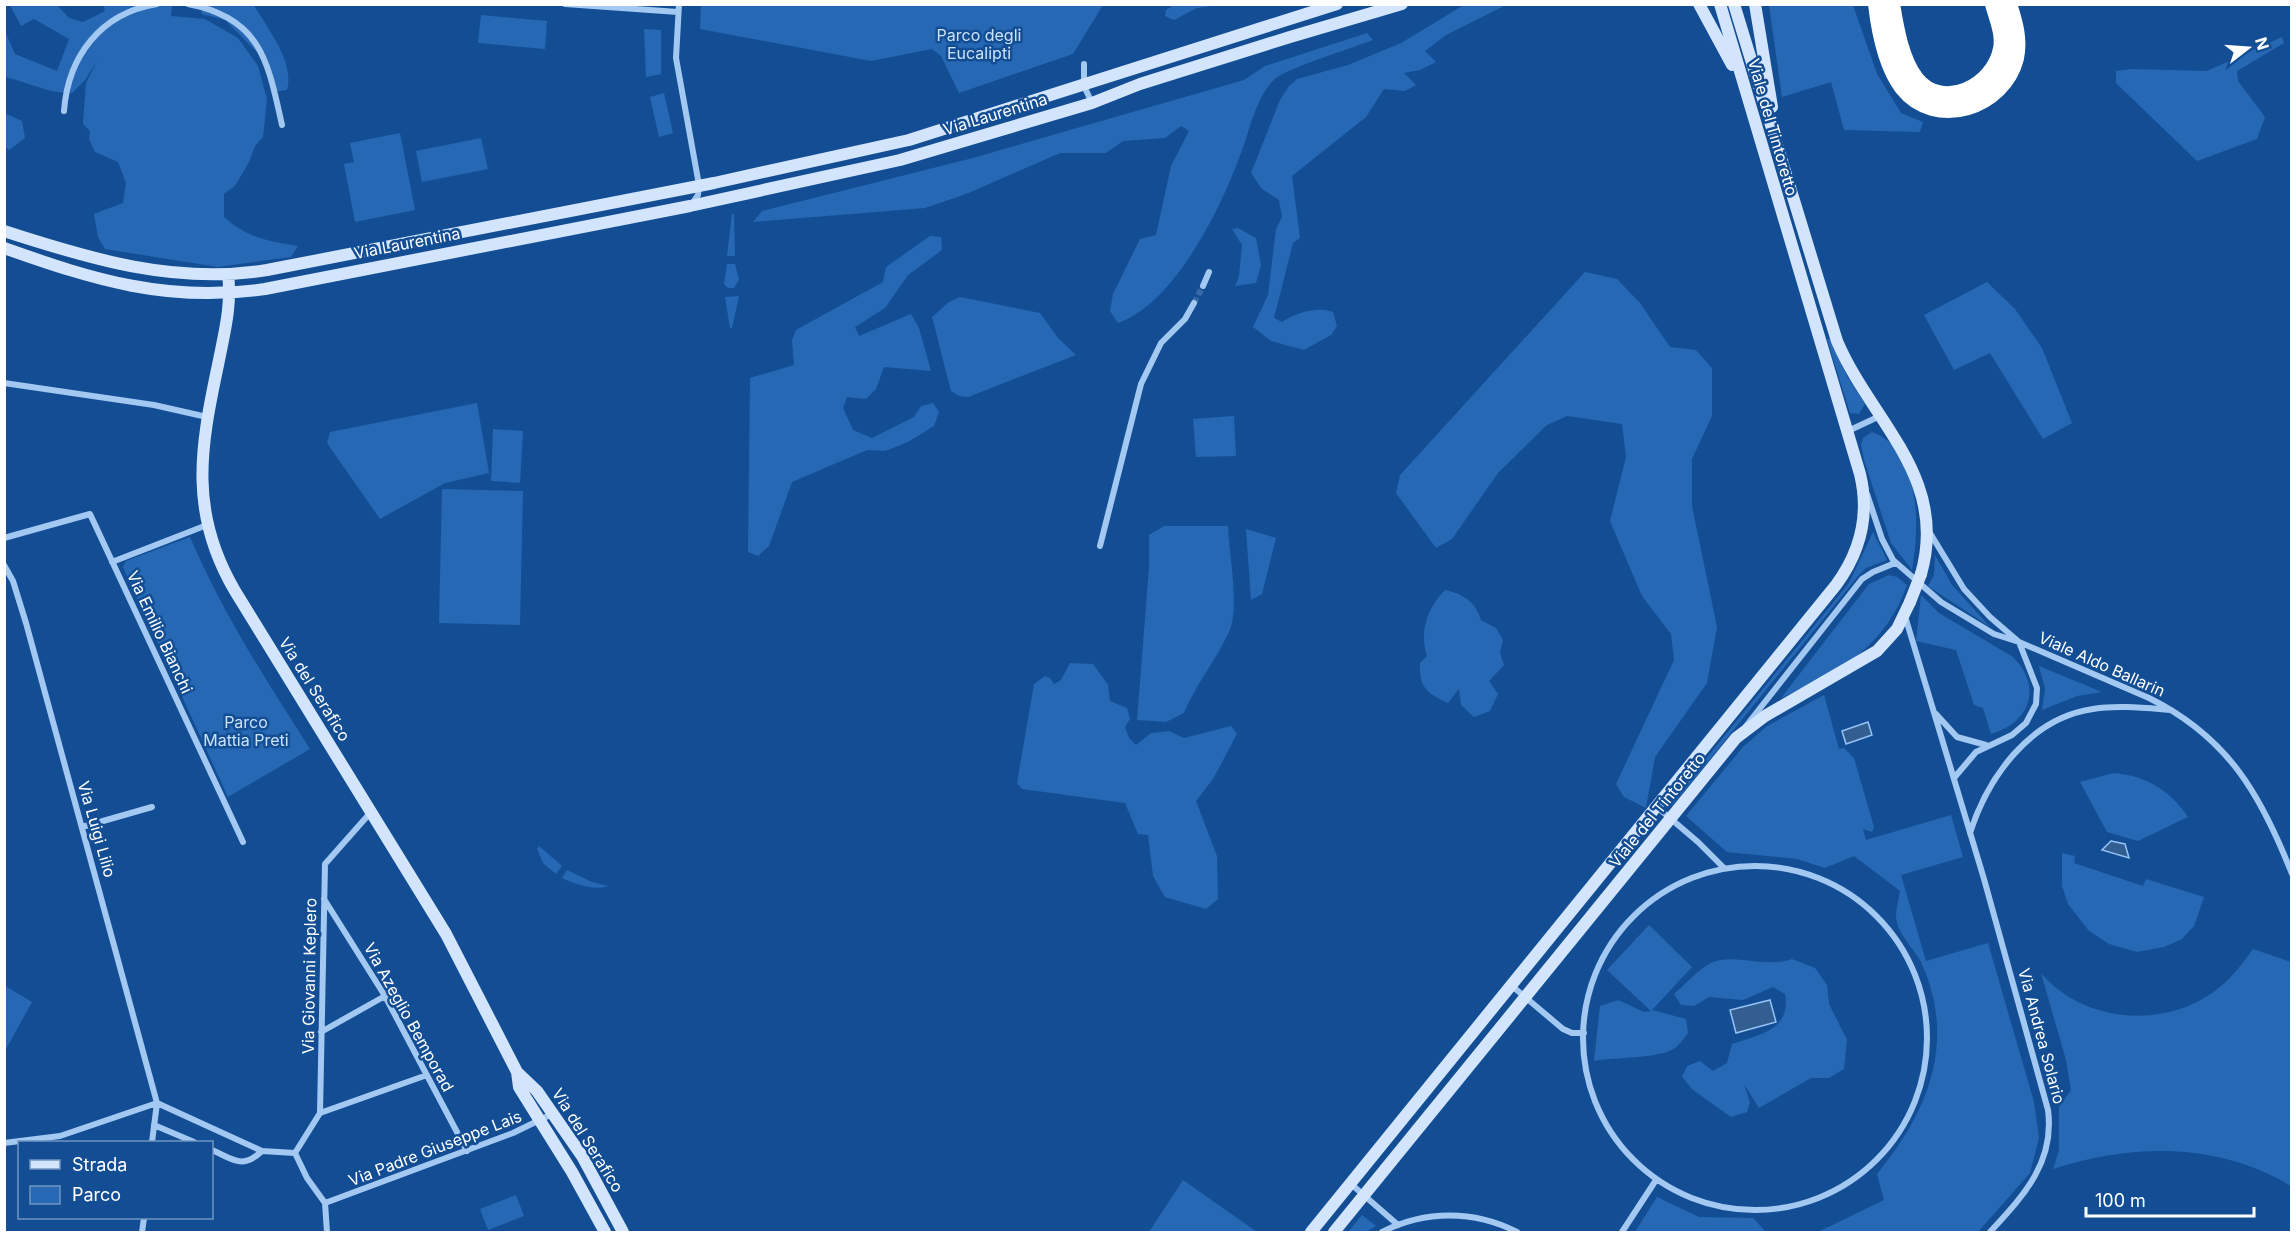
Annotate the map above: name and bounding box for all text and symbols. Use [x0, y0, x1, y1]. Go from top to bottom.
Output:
north arrow [2218, 18, 2278, 78]
park label: Parco degli Eucalipti [937, 25, 1021, 63]
text: N [2251, 35, 2274, 52]
street label: Viale del Tintoretto [1744, 56, 1802, 198]
street label: Via Laurentina [940, 89, 1050, 139]
street label: Via Laurentina [352, 223, 462, 263]
street label: Via Emilio Bianchi [123, 567, 197, 697]
street label: Viale Aldo Ballarin [2036, 627, 2168, 701]
street label: Via del Serafico [275, 633, 355, 745]
park label: Parco Mattia Preti [203, 712, 289, 750]
street label: Viale del Tintoretto [1605, 749, 1709, 871]
street label: Via Luigi Lilio [74, 779, 120, 879]
street label: Via Giovanni Keplero [298, 898, 320, 1054]
street label: Via Azeglio Bemporad [360, 939, 458, 1095]
street label: Via Andrea Solario [2014, 966, 2070, 1106]
street label: Via del Serafico [548, 1084, 628, 1196]
street label: Via Padre Giuseppe Lais [346, 1106, 524, 1190]
legend [18, 1141, 213, 1219]
text: Strada [72, 1154, 127, 1175]
scale bar [2086, 1180, 2254, 1218]
text: Parco [72, 1184, 121, 1205]
text: 100 m [2095, 1190, 2146, 1211]

